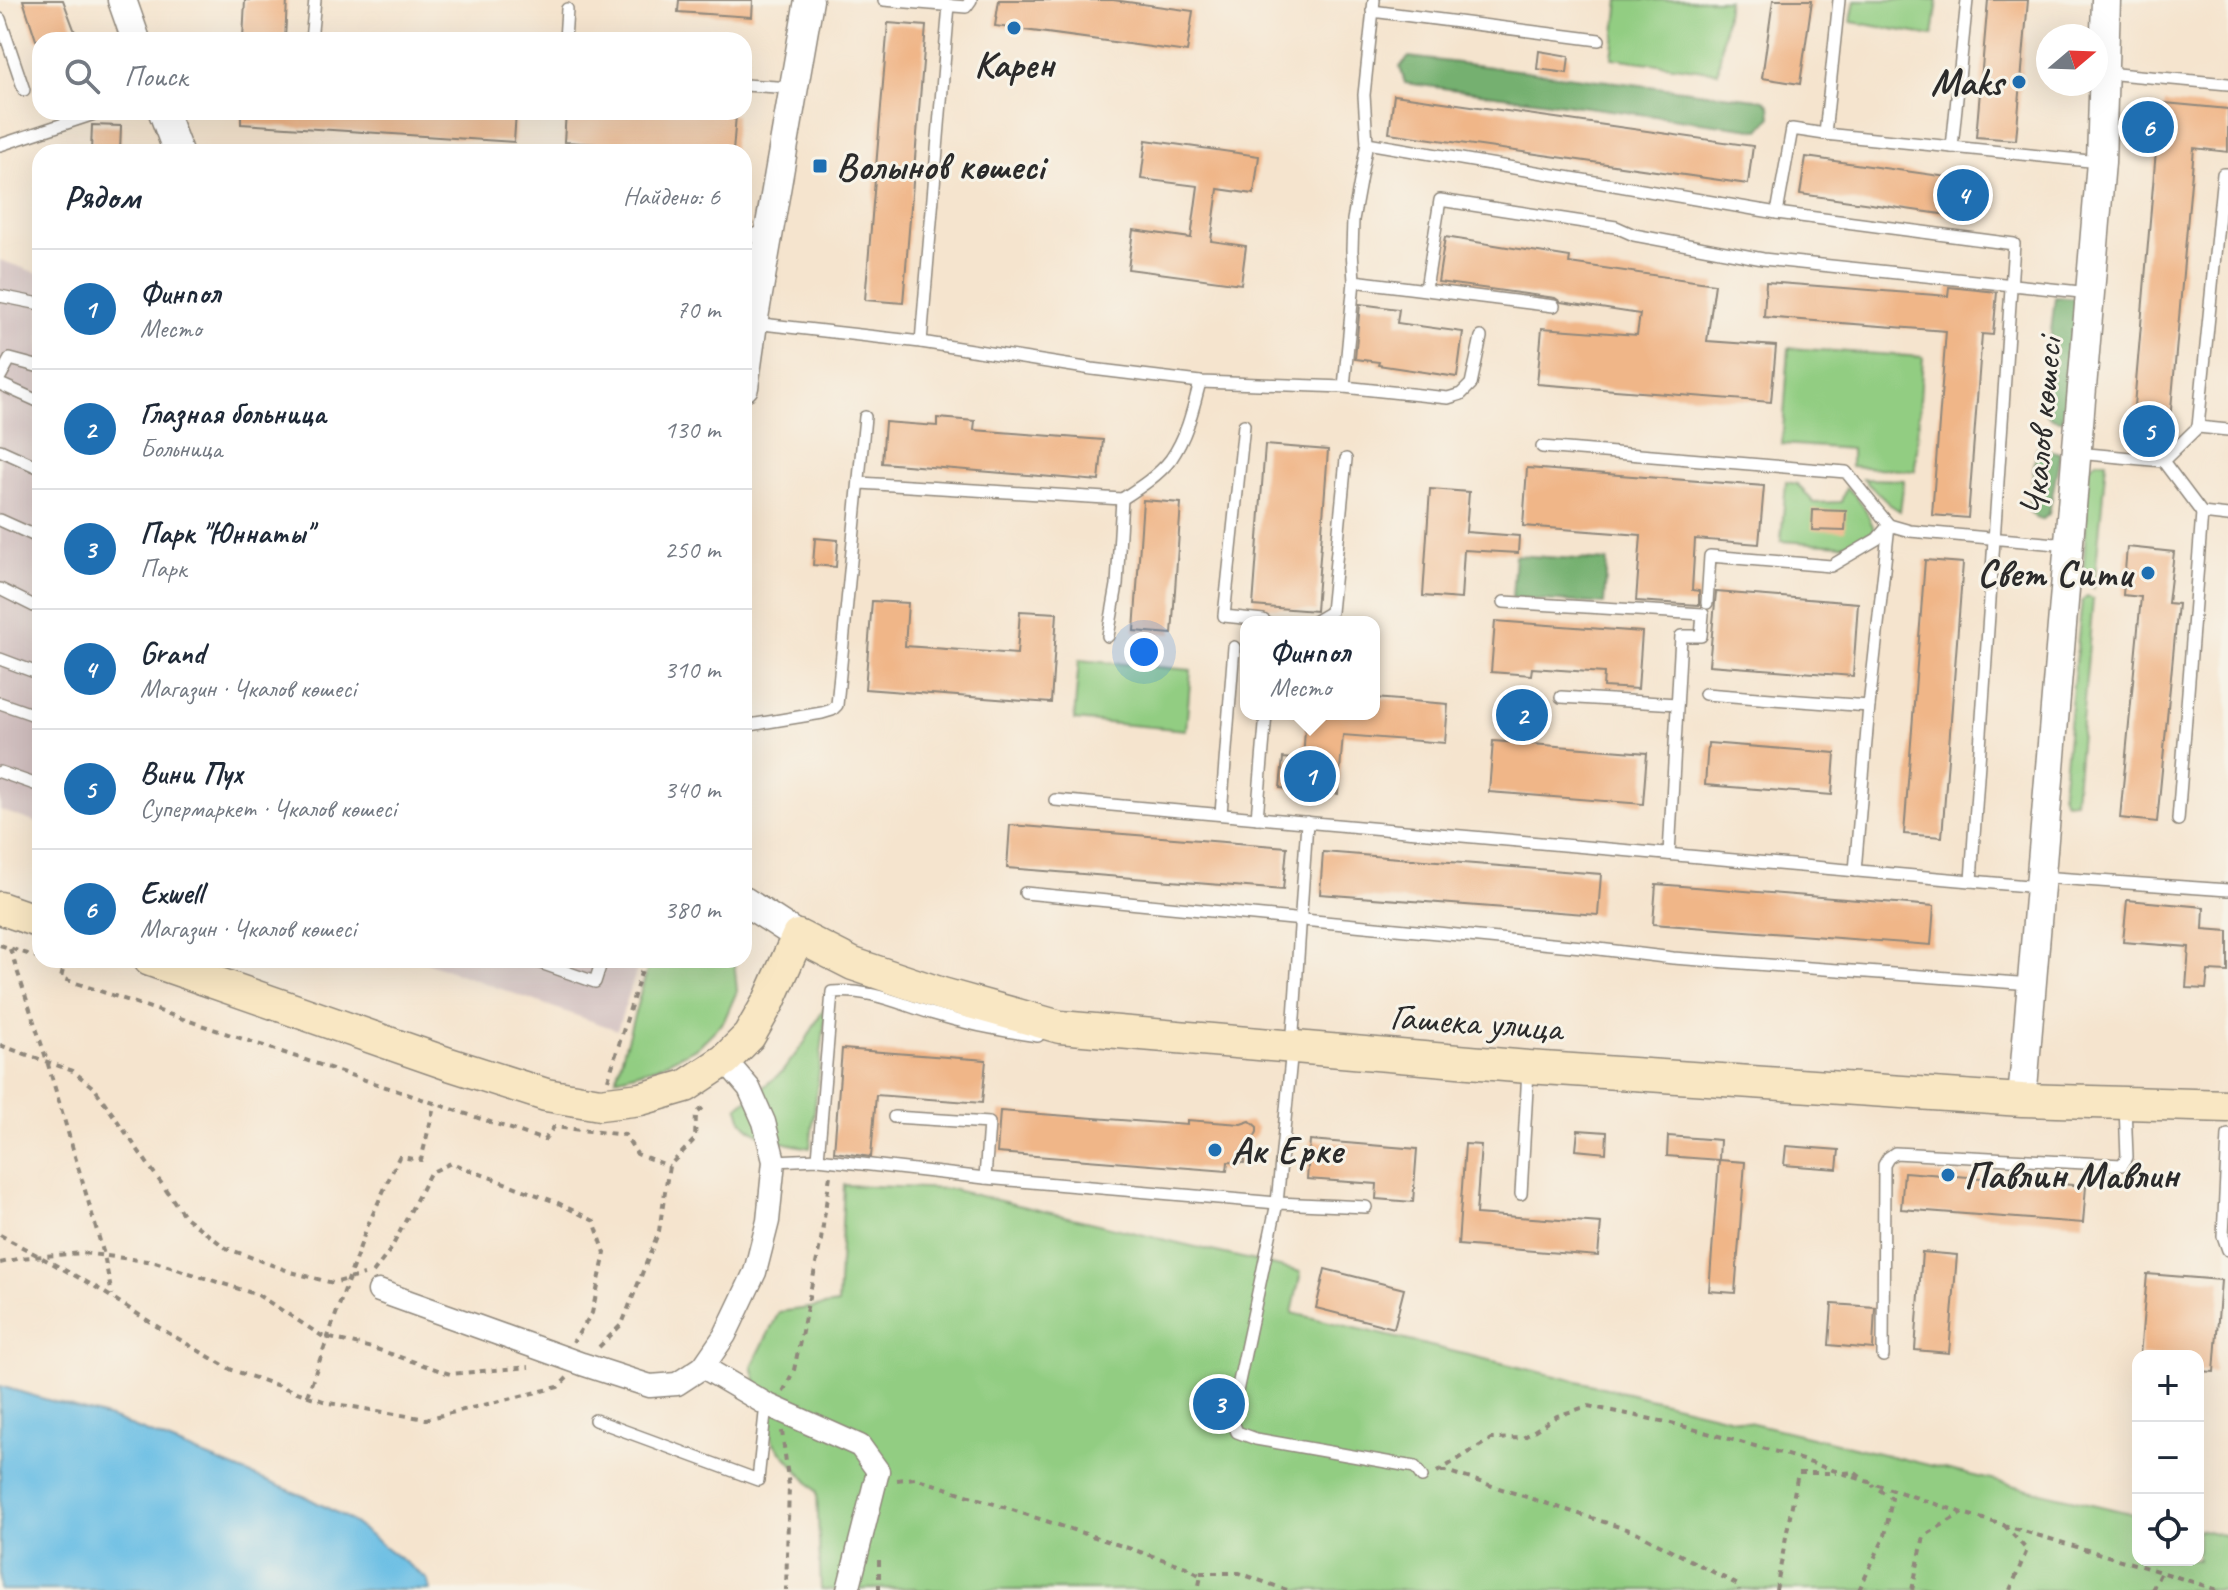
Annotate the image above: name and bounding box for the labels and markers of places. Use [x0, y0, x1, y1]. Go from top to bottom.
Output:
marker: Карен [1005, 19, 1023, 37]
place label: Карен [974, 41, 1056, 88]
place label: Maks [1931, 59, 2007, 106]
marker: Maks [2010, 73, 2028, 91]
pin: 6 [2122, 97, 2174, 157]
place label: Волынов көшесі [836, 143, 1049, 190]
marker: Волынов көшесі [811, 157, 829, 175]
pin: 4 [1937, 165, 1989, 225]
pin: 5 [2123, 401, 2175, 461]
place label: Свет Сити [1977, 550, 2135, 597]
marker: Свет Сити [2139, 564, 2157, 582]
pin: 2 [1496, 685, 1548, 745]
pin: 1 [1284, 746, 1336, 806]
place label: Ак Ерке [1231, 1127, 1345, 1174]
marker: Ак Ерке [1206, 1141, 1224, 1159]
place label: Павлин Мавлин [1964, 1152, 2181, 1199]
marker: Павлин Мавлин [1939, 1166, 1957, 1184]
pin: 3 [1193, 1374, 1245, 1434]

